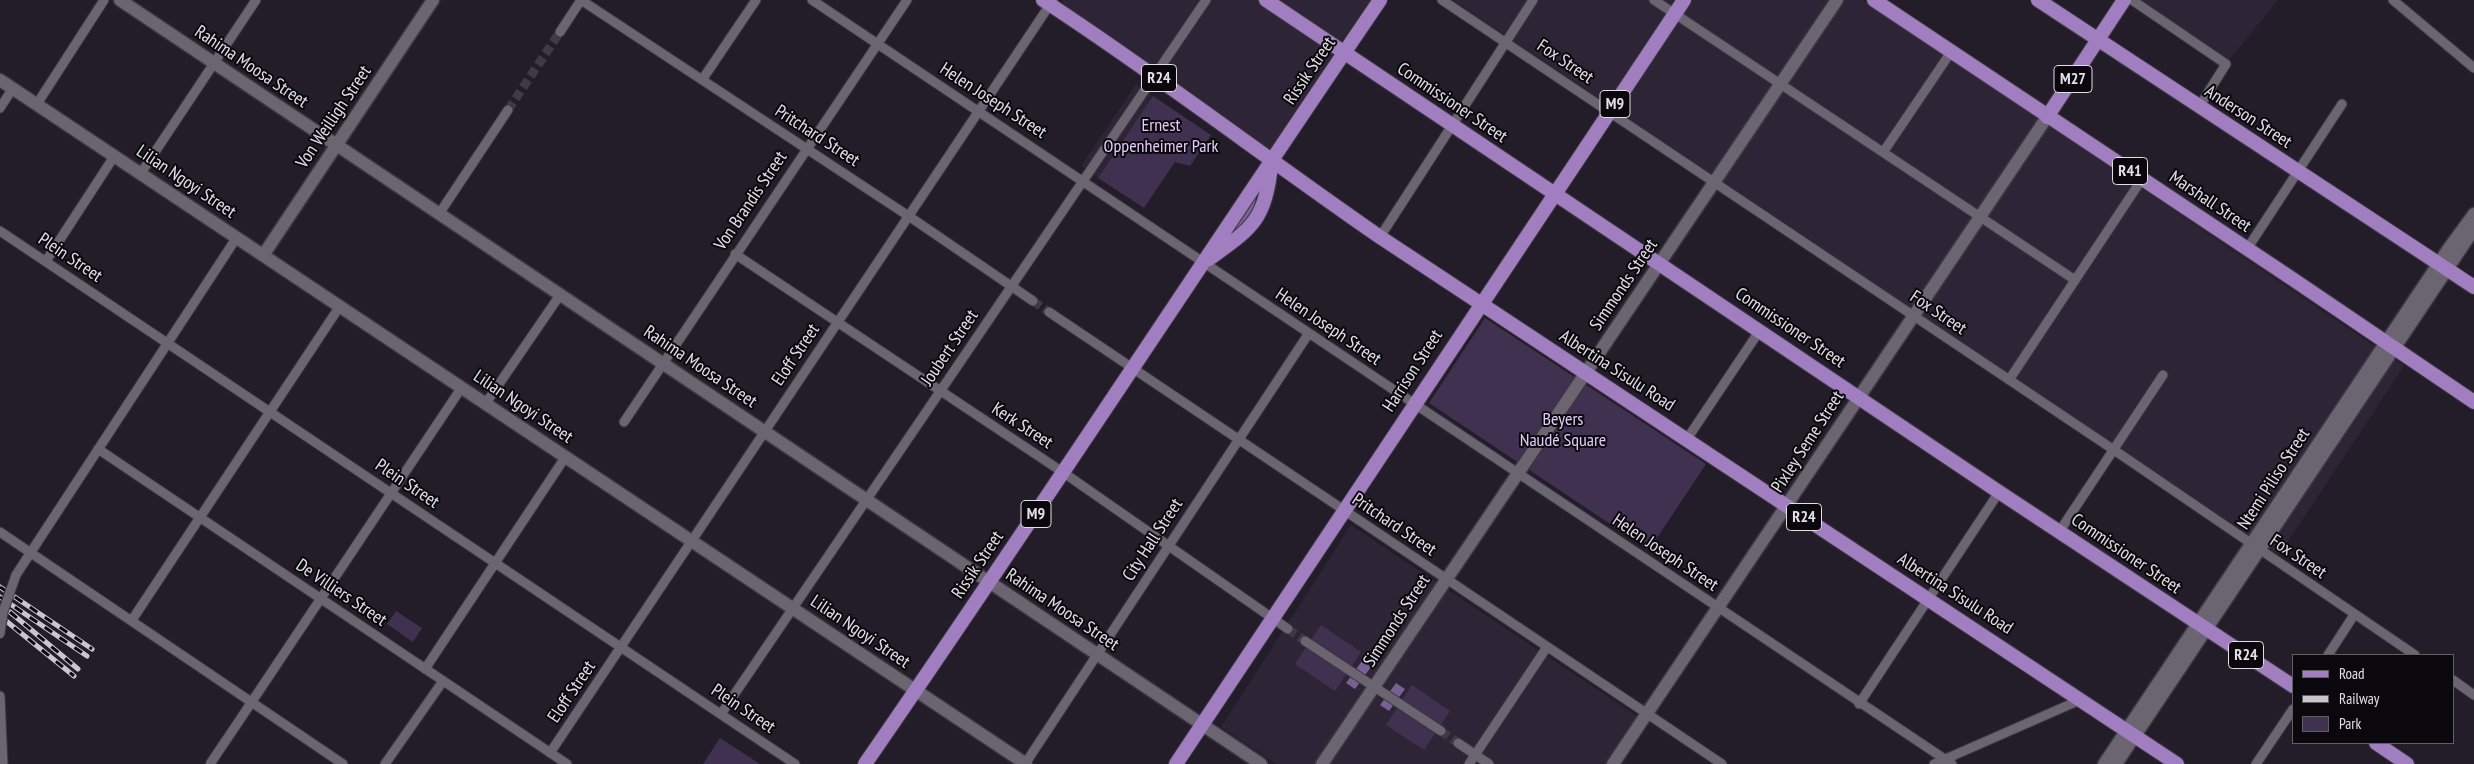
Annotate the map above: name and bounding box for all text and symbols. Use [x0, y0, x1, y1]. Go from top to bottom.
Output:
street label: Rahima Moosa Street [190, 21, 312, 113]
street label: Rissik Street [1280, 33, 1340, 109]
street label: Fox Street [1533, 35, 1597, 89]
street label: Helen Joseph Street [936, 58, 1050, 144]
street label: Commissioner Street [1393, 58, 1511, 148]
street label: Von Weilligh Street [292, 62, 376, 172]
road number: R24 [1142, 64, 1176, 92]
road number: M27 [2054, 66, 2092, 92]
street label: Anderson Street [2200, 81, 2296, 153]
road number: M9 [1600, 90, 1630, 118]
street label: Pritchard Street [771, 101, 863, 171]
park label: Ernest Oppenheimer Park [1104, 115, 1218, 158]
street label: Lilian Ngoyi Street [132, 141, 240, 223]
street label: Von Brandis Street [710, 148, 792, 254]
road number: R41 [2112, 158, 2148, 185]
street label: Marshall Street [2165, 167, 2255, 237]
street label: Plein Street [34, 229, 106, 287]
street label: Simmonds Street [1585, 235, 1663, 335]
street label: Commissioner Street [1731, 283, 1849, 373]
street label: Helen Joseph Street [1271, 284, 1385, 370]
street label: Fox Street [1906, 286, 1970, 340]
street label: Joubert Street [917, 306, 983, 390]
street label: Eloff Street [768, 320, 824, 390]
street label: Rahima Moosa Street [639, 321, 761, 413]
street label: Harrison Street [1378, 326, 1448, 416]
street label: Albertina Sisulu Road [1555, 326, 1679, 416]
street label: Lilian Ngoyi Street [469, 366, 577, 448]
street label: Pixley Seme Street [1767, 387, 1849, 497]
street label: Kerk Street [987, 398, 1057, 454]
park label: Beyers Naudé Square [1520, 409, 1606, 452]
street label: Ntemi Piliso Street [2233, 424, 2315, 534]
street label: Plein Street [371, 455, 443, 513]
street label: Pritchard Street [1348, 489, 1440, 561]
street label: City Hall Street [1118, 495, 1188, 585]
road number: M9 [1021, 500, 1051, 528]
road number: R24 [1786, 504, 1822, 530]
street label: Commissioner Street [2067, 509, 2185, 599]
street label: Helen Joseph Street [1608, 510, 1722, 596]
street label: Rissik Street [948, 527, 1008, 603]
street label: Fox Street [2266, 530, 2330, 584]
street label: Albertina Sisulu Road [1893, 549, 2017, 639]
street label: De Villiers Street [292, 555, 390, 631]
street label: Rahima Moosa Street [1001, 564, 1123, 656]
street label: Simmonds Street [1359, 571, 1435, 671]
street label: Lilian Ngoyi Street [806, 591, 914, 673]
road number: R24 [2228, 642, 2264, 668]
legend [2292, 654, 2454, 744]
street label: Eloff Street [544, 657, 600, 727]
text: Road [2339, 664, 2365, 683]
street label: Plein Street [707, 680, 779, 738]
text: Railway [2339, 689, 2379, 708]
text: Park [2339, 714, 2361, 733]

